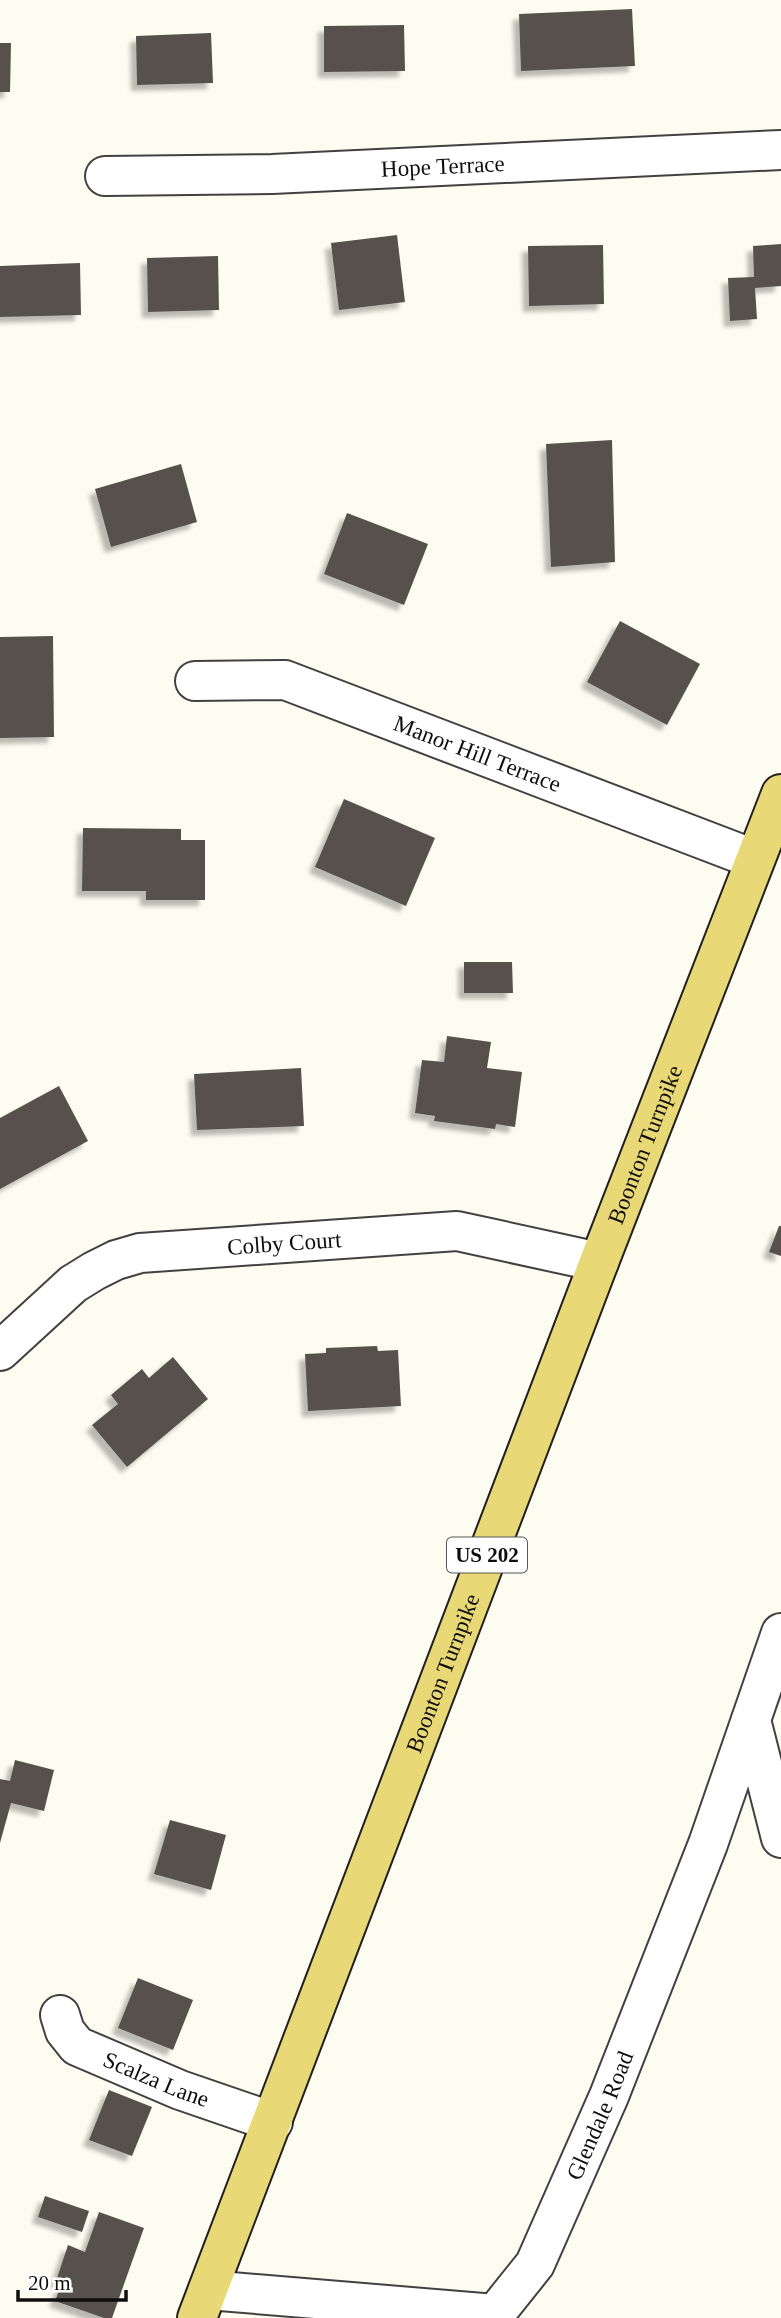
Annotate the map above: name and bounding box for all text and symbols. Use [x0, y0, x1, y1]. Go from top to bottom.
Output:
street label: Hope Terrace [380, 151, 505, 182]
street label: Manor Hill Terrace [390, 711, 564, 797]
street label: Boonton Turnpike [603, 1062, 687, 1228]
street label: Colby Court [226, 1227, 343, 1260]
road number: US 202 [447, 1538, 527, 1572]
street label: Boonton Turnpike [401, 1590, 485, 1756]
street label: Scalza Lane [100, 2047, 212, 2112]
street label: Glendale Road [562, 2047, 638, 2184]
scale bar [18, 2258, 126, 2302]
text: 20 m [28, 2271, 71, 2295]

